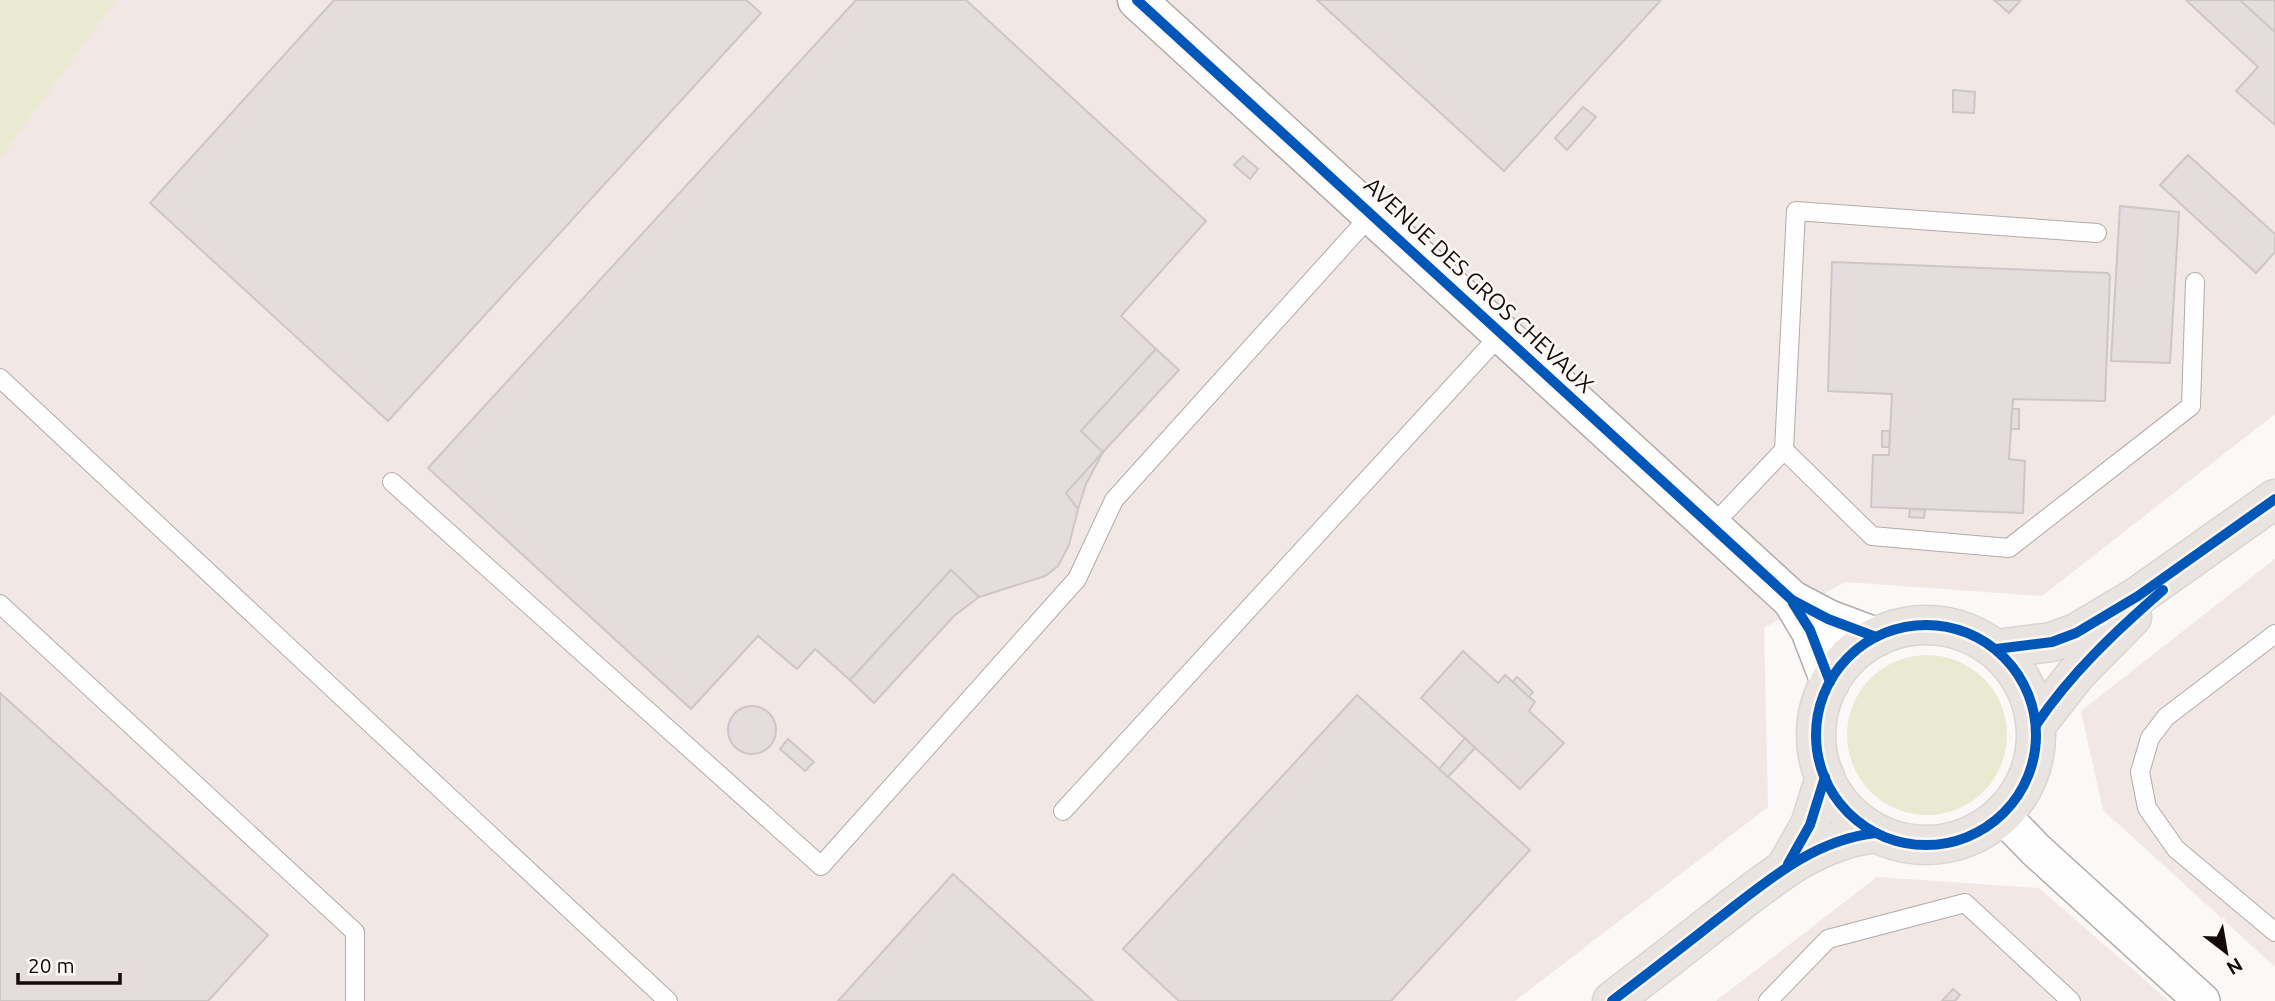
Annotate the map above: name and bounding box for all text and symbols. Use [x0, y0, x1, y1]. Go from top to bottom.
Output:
street label: AVENUE DES GROS CHEVAUX [1360, 172, 1599, 397]
north arrow [2191, 917, 2261, 987]
scale bar [18, 942, 119, 986]
text: 20 m [28, 953, 75, 977]
text: N [2223, 953, 2247, 980]

